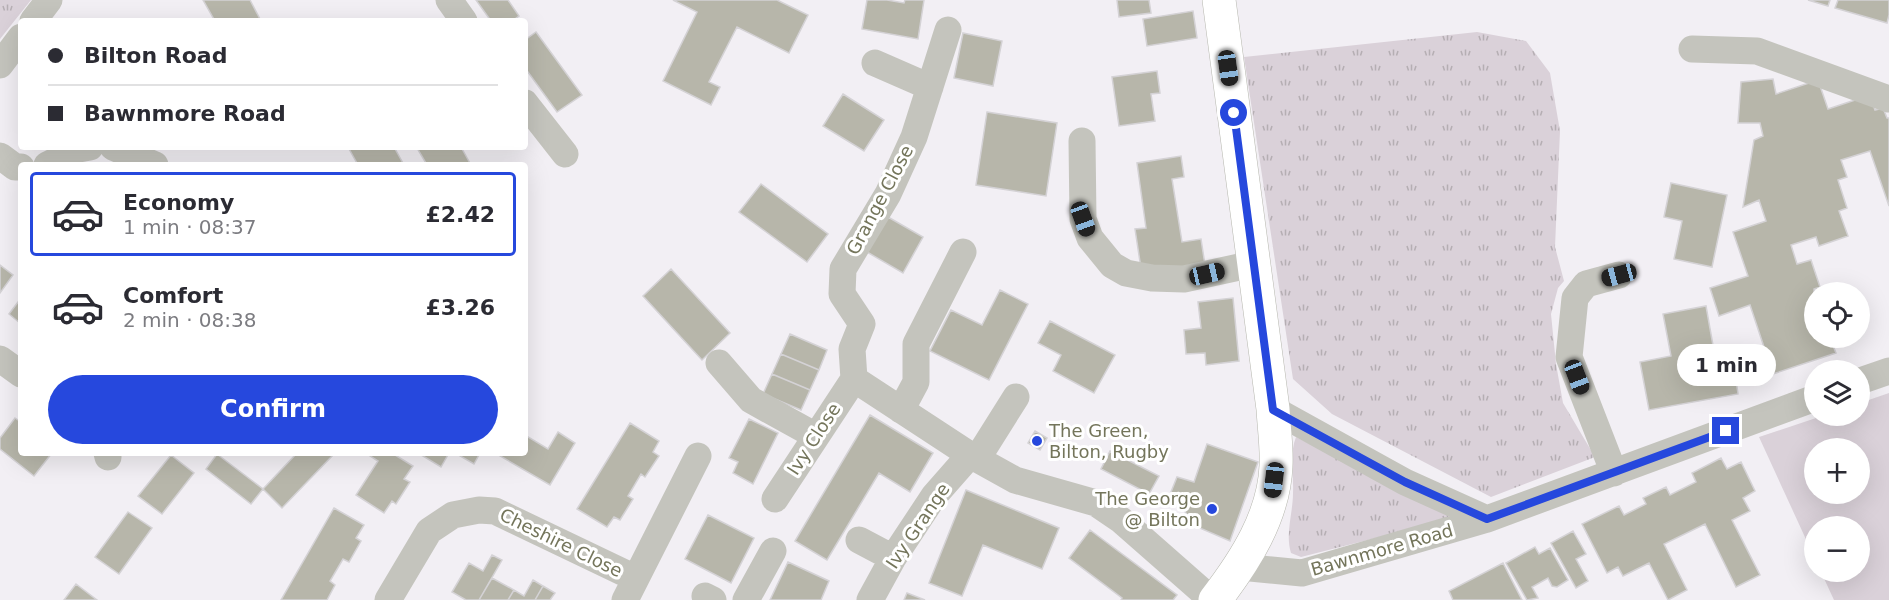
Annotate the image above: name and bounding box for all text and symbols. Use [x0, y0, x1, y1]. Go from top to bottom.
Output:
text: Bilton Road [84, 43, 227, 68]
car [1217, 49, 1239, 87]
route start [1220, 99, 1247, 126]
text: Bawnmore Road [84, 101, 286, 126]
street label: Grange Close [842, 141, 917, 258]
icon: car [51, 187, 105, 241]
text: Economy [123, 190, 234, 215]
car [1068, 199, 1098, 239]
text: £2.42 [425, 202, 495, 227]
text: 1 min · 08:37 [123, 215, 257, 239]
car [1187, 261, 1227, 287]
car [1599, 262, 1639, 288]
icon: car [51, 280, 105, 334]
map controls [1804, 282, 1870, 582]
button: locate [1804, 282, 1870, 348]
text: Comfort [123, 283, 223, 308]
text: £3.26 [425, 295, 495, 320]
text: 2 min · 08:38 [123, 308, 257, 332]
callout: 1 min [1676, 344, 1776, 386]
text: 1 min [1695, 353, 1758, 377]
car [1562, 357, 1592, 397]
button: layers [1804, 360, 1870, 426]
button: Confirm [48, 375, 498, 444]
street label: Ivy Close [783, 399, 845, 479]
route end [1712, 417, 1739, 444]
place label: The Green, Bilton, Rugby [1048, 420, 1169, 462]
marker: The Green, Bilton, Rugby [1030, 434, 1044, 448]
button: + [1804, 438, 1870, 504]
car [1263, 461, 1285, 499]
street label: Ivy Grange [881, 479, 954, 572]
place label: The George @ Bilton [1094, 488, 1200, 530]
marker: The George @ Bilton [1205, 502, 1219, 516]
street label: Cheshire Close [497, 504, 626, 581]
button: − [1804, 516, 1870, 582]
street label: Bawnmore Road [1308, 519, 1455, 580]

